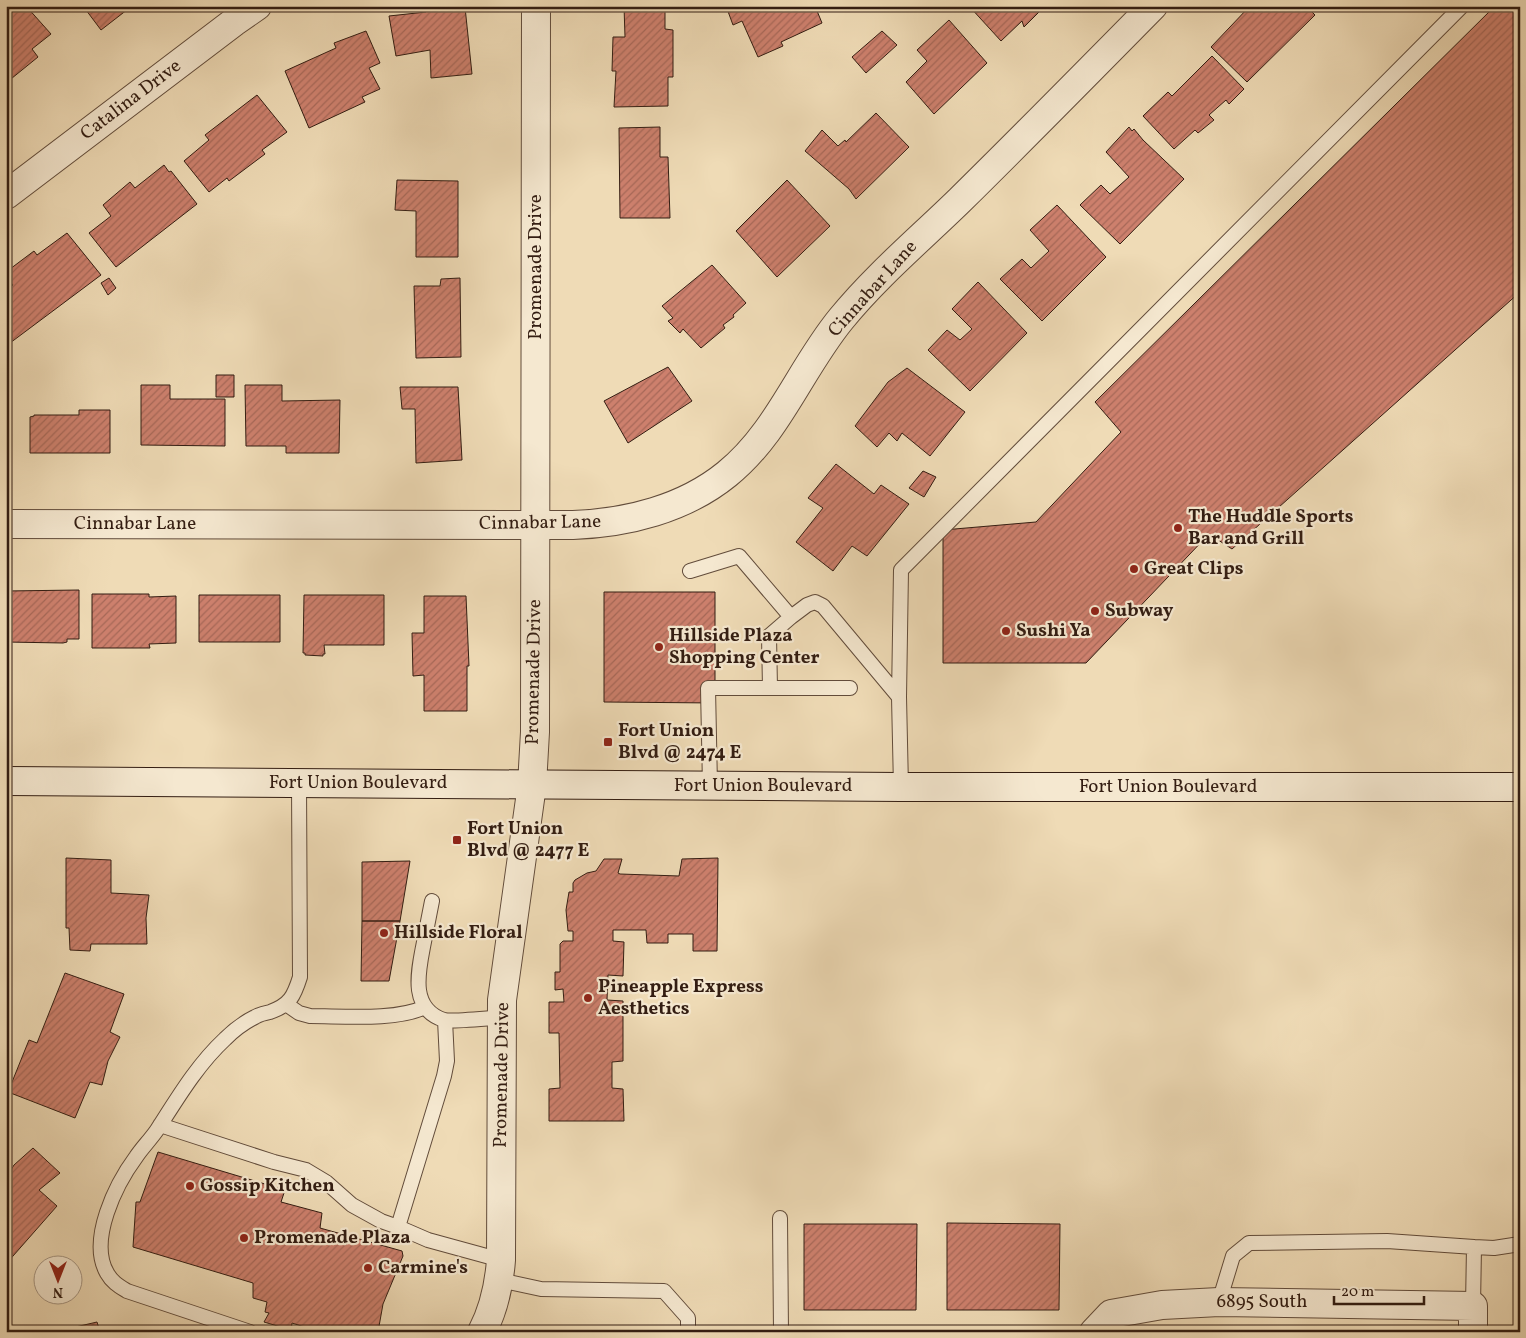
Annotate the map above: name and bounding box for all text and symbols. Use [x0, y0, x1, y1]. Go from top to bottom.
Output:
street label: Catalina Drive [75, 53, 187, 147]
street label: Promenade Drive [523, 194, 549, 340]
street label: Cinnabar Lane [822, 235, 924, 343]
place label: The Huddle Sports Bar and Grill [1188, 504, 1354, 552]
street label: Cinnabar Lane [479, 509, 601, 537]
street label: Cinnabar Lane [74, 511, 196, 537]
marker: The Huddle Sports Bar and Grill [1172, 522, 1184, 534]
place label: Great Clips [1144, 556, 1244, 582]
marker: Great Clips [1128, 563, 1140, 575]
place label: Subway [1105, 598, 1174, 624]
street label: Promenade Drive [520, 599, 548, 745]
marker: Subway [1089, 605, 1101, 617]
place label: Sushi Ya [1016, 618, 1091, 644]
place label: Hillside Plaza Shopping Center [669, 623, 820, 671]
marker: Sushi Ya [1000, 625, 1012, 637]
marker: Hillside Plaza Shopping Center [653, 641, 665, 653]
place label: Fort Union Blvd @ 2474 E [618, 718, 741, 766]
marker: Fort Union Blvd @ 2474 E [602, 736, 614, 748]
street label: Fort Union Boulevard [269, 770, 447, 796]
street label: Fort Union Boulevard [674, 773, 852, 799]
street label: Fort Union Boulevard [1079, 774, 1257, 800]
place label: Fort Union Blvd @ 2477 E [467, 816, 590, 864]
marker: Fort Union Blvd @ 2477 E [451, 834, 463, 846]
place label: Hillside Floral [394, 920, 523, 946]
marker: Hillside Floral [378, 927, 390, 939]
place label: Pineapple Express Aesthetics [598, 974, 764, 1022]
marker: Pineapple Express Aesthetics [582, 992, 594, 1004]
street label: Promenade Drive [488, 1002, 516, 1148]
place label: Gossip Kitchen [200, 1173, 335, 1199]
marker: Gossip Kitchen [184, 1180, 196, 1192]
place label: Promenade Plaza [254, 1225, 411, 1251]
marker: Promenade Plaza [238, 1232, 250, 1244]
place label: Carmine's [378, 1255, 468, 1281]
north arrow [32, 1256, 82, 1306]
marker: Carmine's [362, 1262, 374, 1274]
scale bar [1334, 1273, 1424, 1305]
text: N [53, 1282, 63, 1301]
text: 20 m [1341, 1282, 1374, 1303]
street label: 6895 South [1216, 1289, 1308, 1315]

